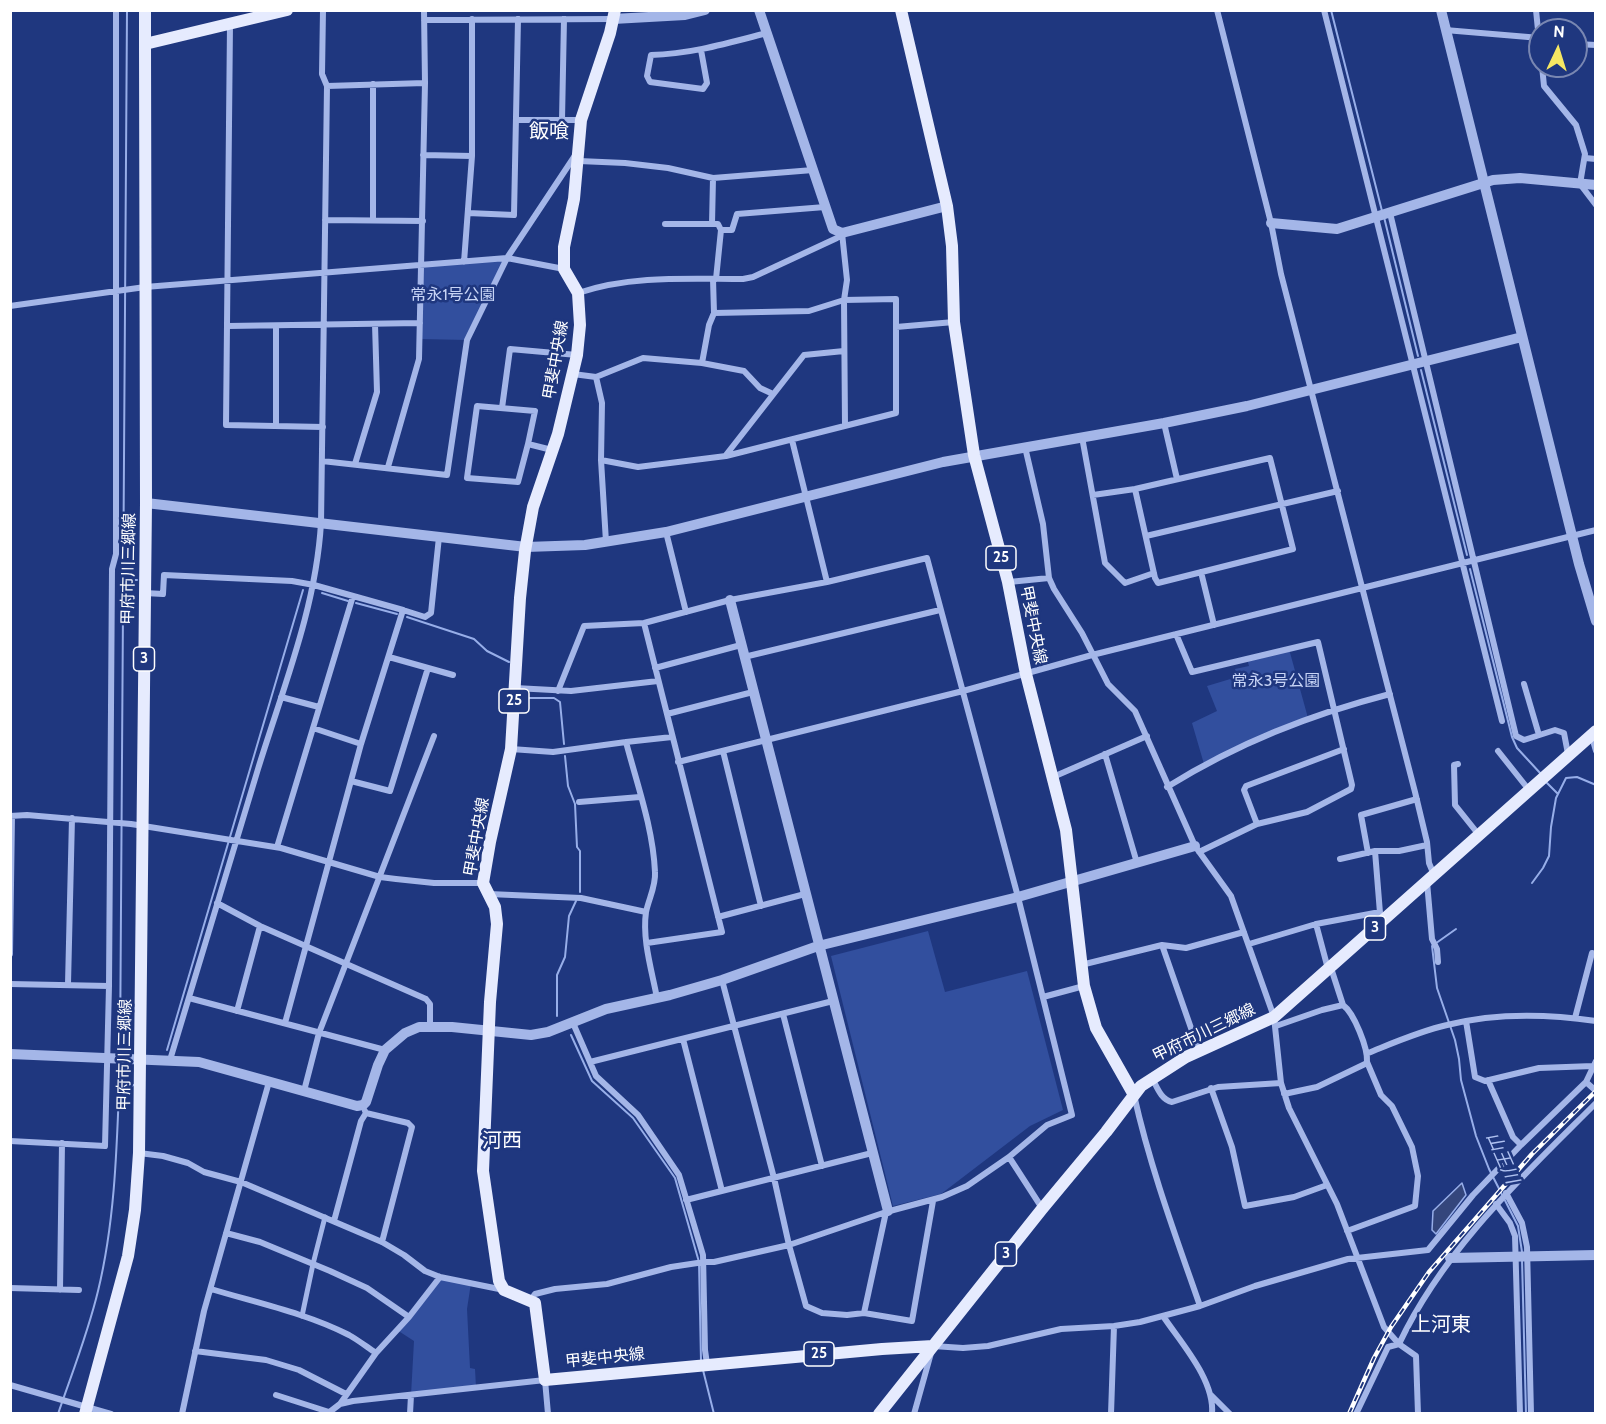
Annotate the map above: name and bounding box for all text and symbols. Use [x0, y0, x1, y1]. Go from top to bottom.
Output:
north arrow [1528, 18, 1588, 78]
text: N [1553, 22, 1565, 41]
district label: 飯喰 [529, 120, 569, 144]
park label: 常永1号公園 [410, 285, 496, 305]
street label: 甲斐中央線 [540, 319, 572, 401]
street label: 甲府市川三郷線 [118, 513, 140, 625]
road number: 25 [986, 546, 1016, 570]
street label: 甲斐中央線 [1016, 584, 1050, 666]
road number: 3 [134, 647, 154, 671]
park label: 常永3号公園 [1232, 671, 1320, 691]
road number: 25 [499, 689, 529, 713]
street label: 甲斐中央線 [461, 796, 493, 878]
road number: 3 [1364, 916, 1386, 940]
street label: 甲府市川三郷線 [114, 999, 136, 1111]
street label: 甲府市川三郷線 [1149, 1000, 1259, 1066]
district label: 河西 [482, 1129, 522, 1153]
water label: 山王川 [1481, 1129, 1523, 1187]
road number: 3 [996, 1242, 1016, 1266]
district label: 上河東 [1411, 1313, 1471, 1337]
road number: 25 [804, 1342, 834, 1366]
street label: 甲斐中央線 [564, 1344, 646, 1372]

